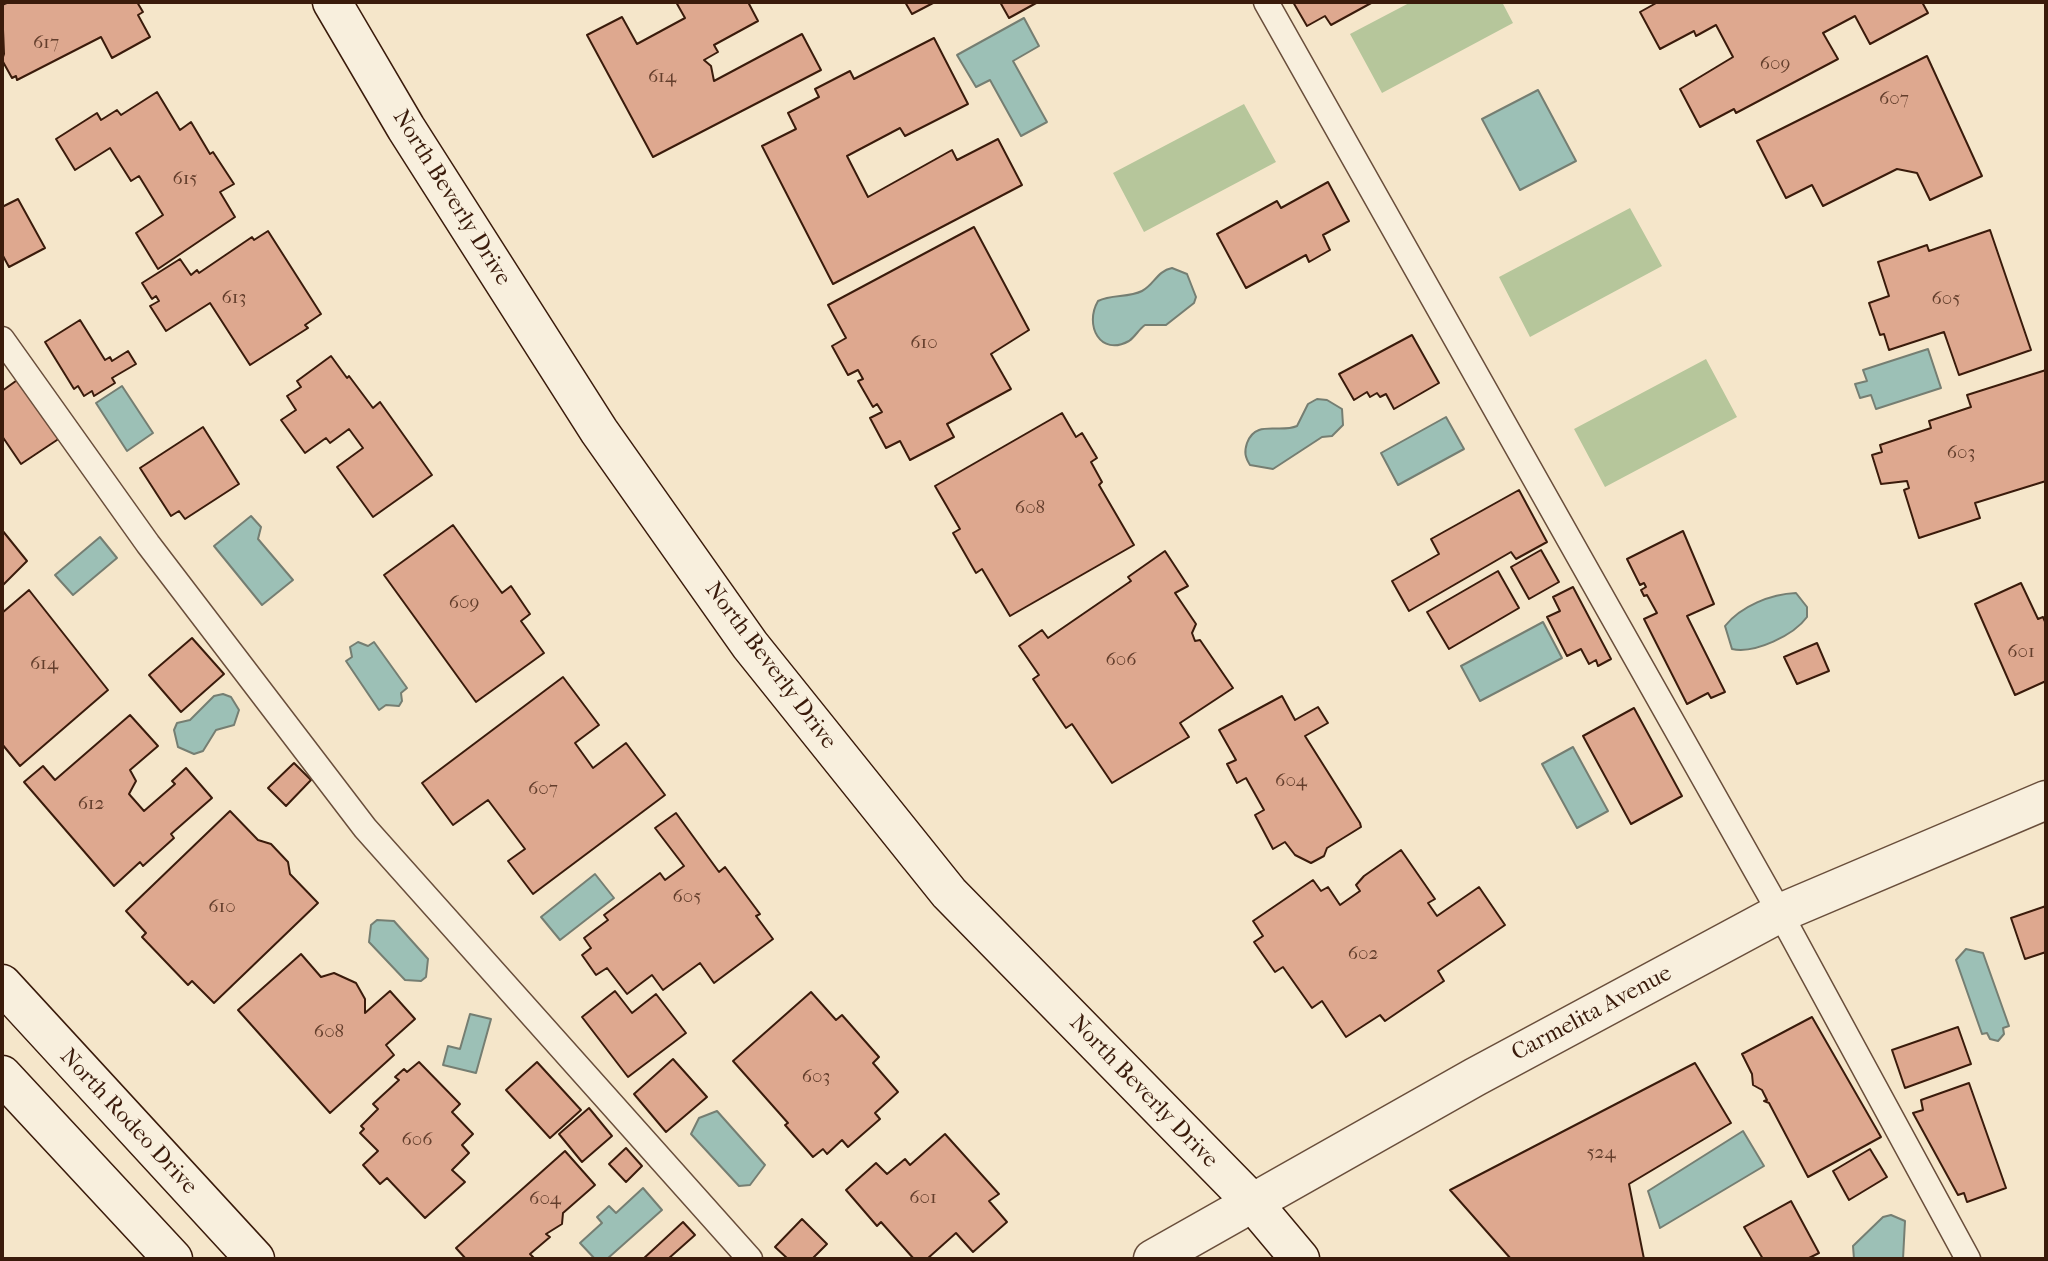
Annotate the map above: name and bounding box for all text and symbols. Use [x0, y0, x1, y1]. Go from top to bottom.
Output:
house number: 617 [33, 32, 59, 54]
house number: 609 [1760, 53, 1790, 75]
house number: 614 [648, 66, 676, 88]
house number: 607 [1879, 88, 1909, 110]
street label: North Beverly Drive [386, 105, 516, 291]
house number: 615 [172, 168, 198, 190]
house number: 613 [222, 287, 246, 309]
house number: 605 [1932, 288, 1960, 310]
house number: 610 [910, 332, 938, 354]
house number: 603 [1947, 442, 1975, 464]
house number: 608 [1015, 497, 1045, 519]
street label: North Beverly Drive [698, 577, 842, 755]
house number: 609 [449, 592, 479, 614]
house number: 601 [2007, 641, 2035, 663]
house number: 606 [1105, 649, 1137, 671]
house number: 614 [30, 653, 58, 675]
house number: 604 [1275, 770, 1307, 792]
house number: 607 [528, 778, 558, 800]
house number: 612 [78, 793, 104, 815]
house number: 605 [673, 886, 701, 908]
house number: 610 [208, 896, 236, 918]
house number: 602 [1348, 943, 1378, 965]
street label: Carmelita Avenue [1507, 960, 1677, 1068]
street label: North Beverly Drive [1063, 1010, 1223, 1174]
house number: 608 [314, 1021, 344, 1043]
street label: North Rodeo Drive [53, 1043, 203, 1201]
house number: 603 [802, 1066, 830, 1088]
house number: 606 [401, 1129, 433, 1151]
house number: 524 [1586, 1142, 1616, 1164]
house number: 601 [909, 1187, 937, 1209]
house number: 604 [529, 1188, 561, 1210]

